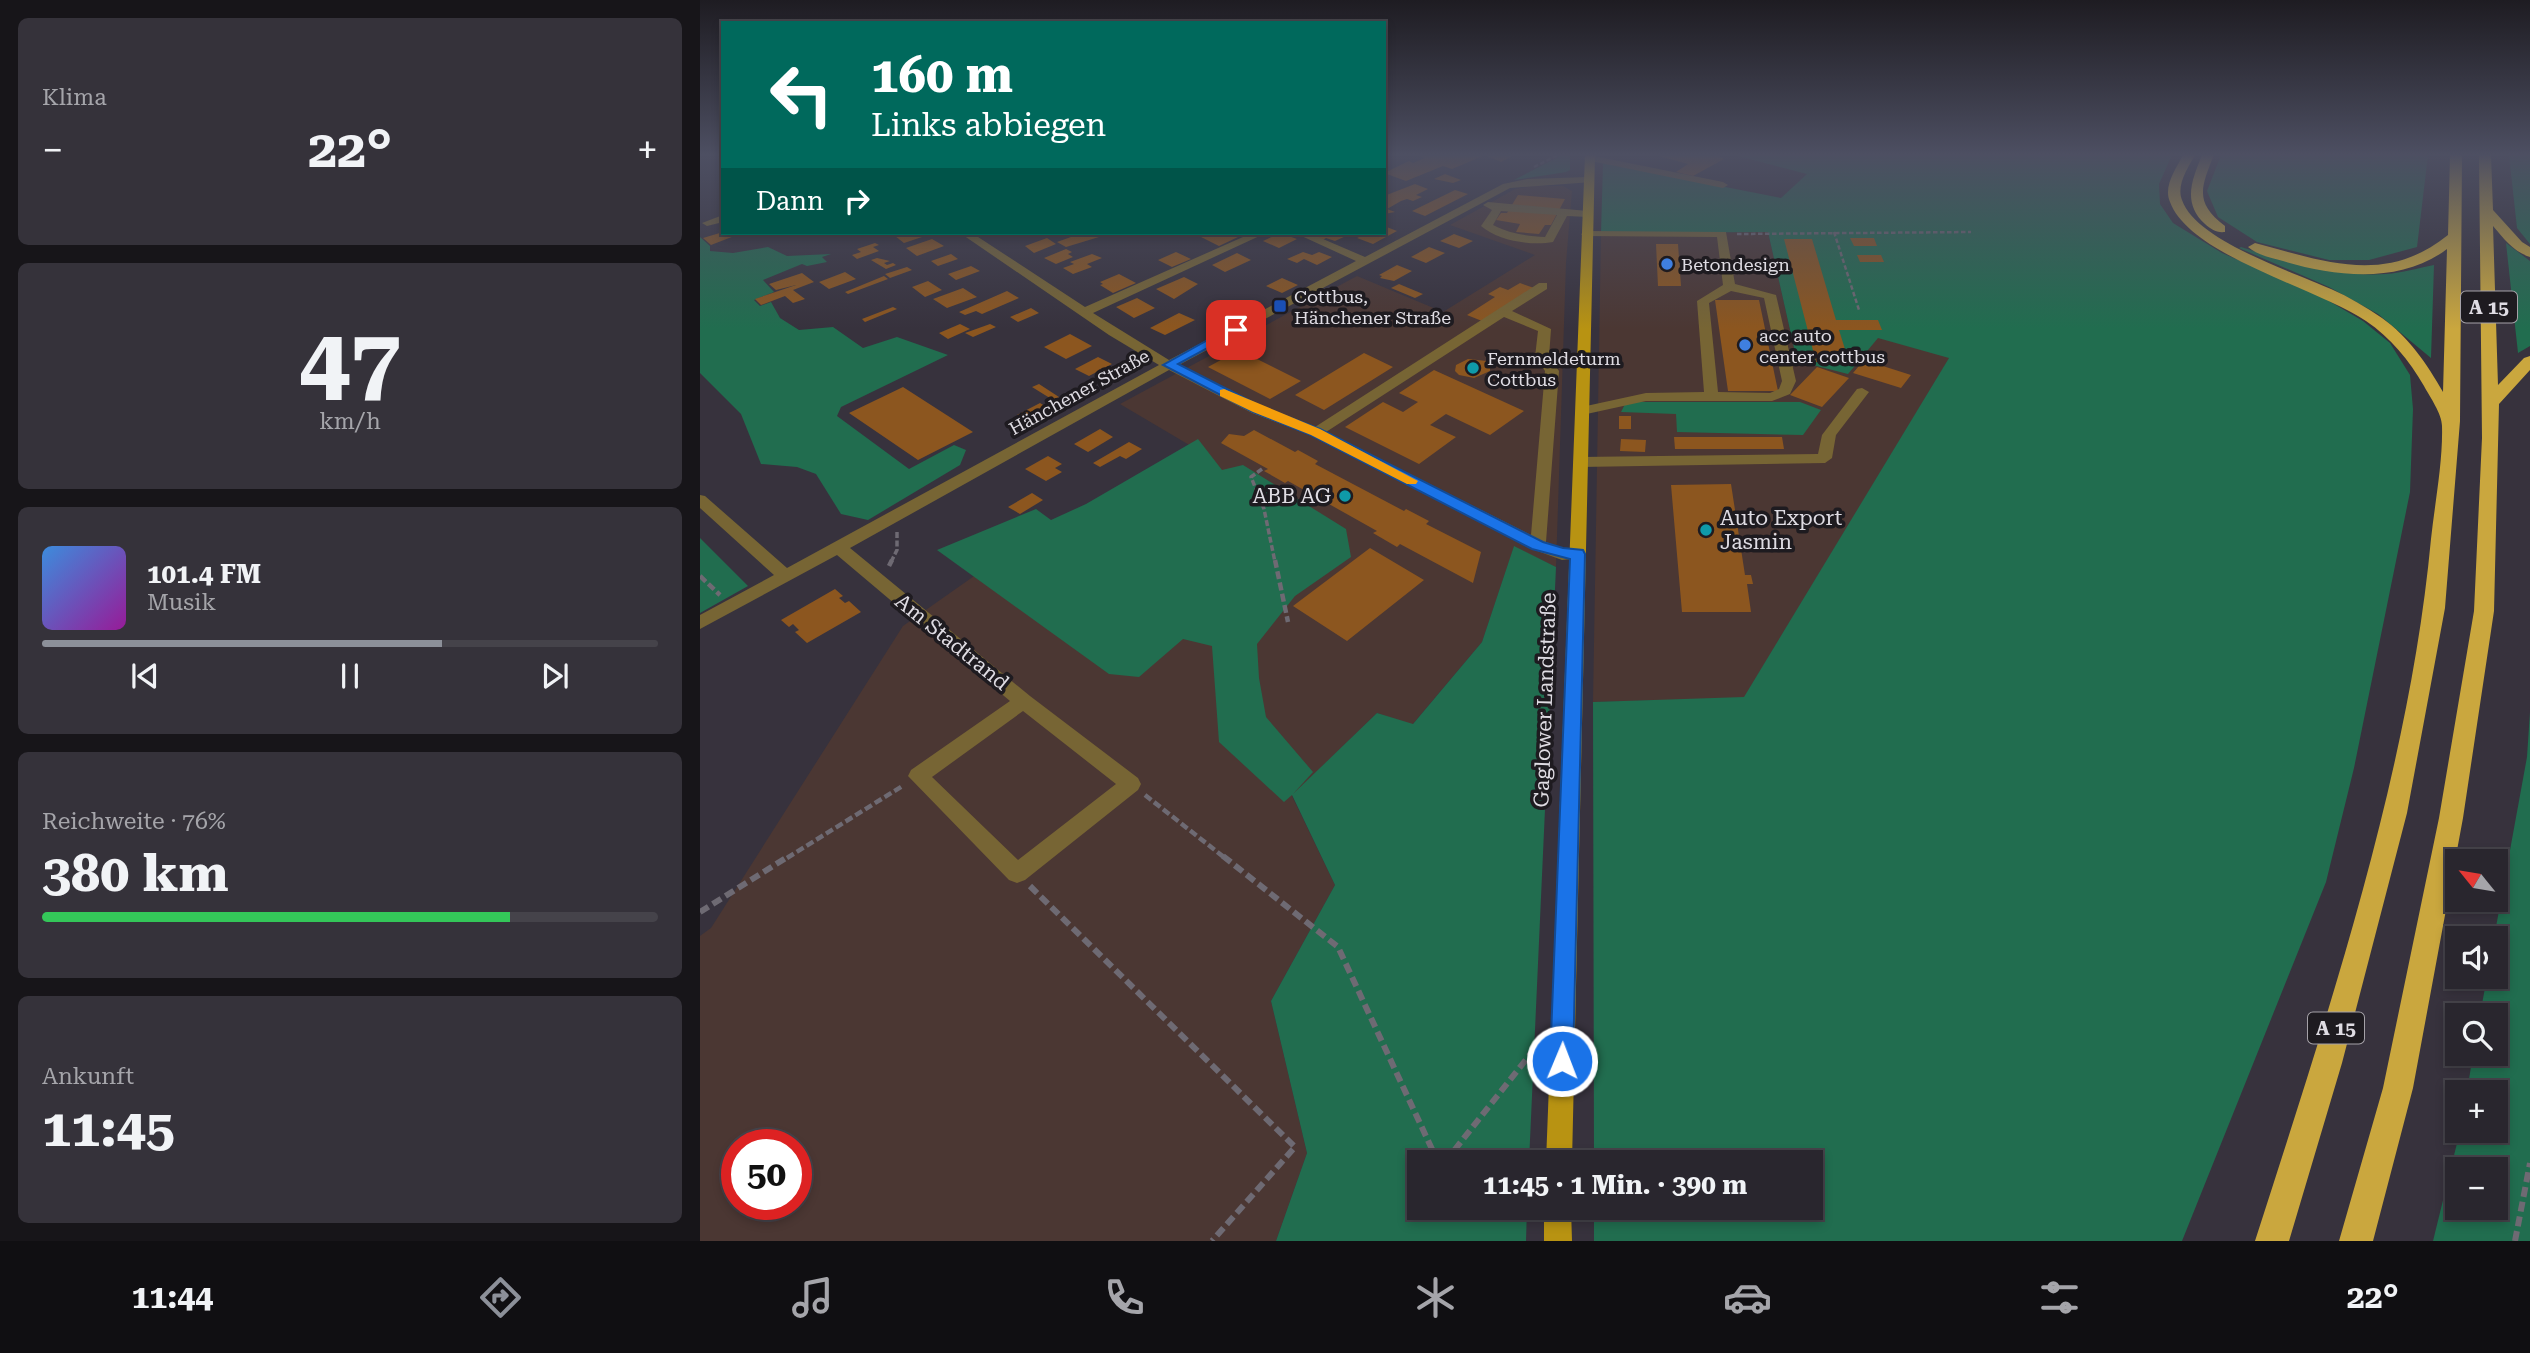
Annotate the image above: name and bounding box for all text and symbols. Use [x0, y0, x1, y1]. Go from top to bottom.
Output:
text: 160 m [871, 47, 1013, 104]
icon: left [756, 49, 847, 140]
text: Klima [42, 84, 107, 111]
text: Links abbiegen [871, 106, 1106, 144]
text: 22° [308, 119, 392, 180]
text: − [42, 128, 63, 172]
text: + [637, 128, 658, 172]
icon: right [838, 182, 876, 220]
text: Dann [756, 186, 824, 216]
place label: Betondesign [1681, 254, 1790, 275]
marker: Betondesign [1659, 256, 1675, 272]
place label: Cottbus, Hänchener Straße [1294, 286, 1451, 328]
road number: A 15 [2461, 292, 2517, 322]
marker: Cottbus, Hänchener Straße [1272, 298, 1288, 314]
pin [1206, 300, 1266, 360]
text: 47 [299, 309, 401, 415]
icon: arrive [1217, 311, 1255, 349]
place label: acc auto center cottbus [1759, 325, 1885, 367]
marker: acc auto center cottbus [1737, 337, 1753, 353]
street label: Hänchener Straße [1005, 345, 1153, 439]
place label: Fernmeldeturm Cottbus [1487, 348, 1621, 390]
marker: Fernmeldeturm Cottbus [1465, 360, 1481, 376]
text: km/h [319, 408, 381, 435]
place label: ABB AG [1252, 484, 1331, 508]
marker: ABB AG [1337, 488, 1353, 504]
place label: Auto Export Jasmin [1720, 506, 1843, 554]
marker: Auto Export Jasmin [1698, 522, 1714, 538]
text: 101.4 FM [147, 559, 261, 589]
text: Musik [147, 589, 216, 616]
street label: Am Stadtrand [890, 589, 1014, 695]
street label: Gaglower Landstraße [1529, 592, 1561, 808]
icon: previous [126, 657, 164, 695]
icon: pause [331, 657, 369, 695]
icon: next [536, 657, 574, 695]
text: Reichweite · 76% [42, 808, 226, 835]
text: 380 km [42, 843, 229, 904]
north arrow [2445, 849, 2508, 912]
map controls [2445, 849, 2508, 1220]
button: sound [2445, 926, 2508, 989]
button: search [2445, 1003, 2508, 1066]
road number: A 15 [2308, 1012, 2364, 1044]
position arrow [1525, 1024, 1599, 1098]
text: Ankunft [42, 1063, 134, 1090]
button: + [2445, 1080, 2508, 1143]
text: 11:45 [42, 1098, 175, 1159]
speed limit sign: 50 [721, 1129, 812, 1220]
button: − [2445, 1157, 2508, 1220]
text: 11:45 · 1 Min. · 390 m [1483, 1170, 1747, 1200]
icon: directions [476, 1273, 525, 1322]
icon: music [788, 1273, 837, 1322]
icon: phone [1100, 1273, 1149, 1322]
icon: climate [1411, 1273, 1460, 1322]
icon: car [1723, 1273, 1772, 1322]
icon: filters [2035, 1273, 2084, 1322]
text: 11:44 [131, 1278, 213, 1316]
text: 22° [2347, 1278, 2399, 1316]

